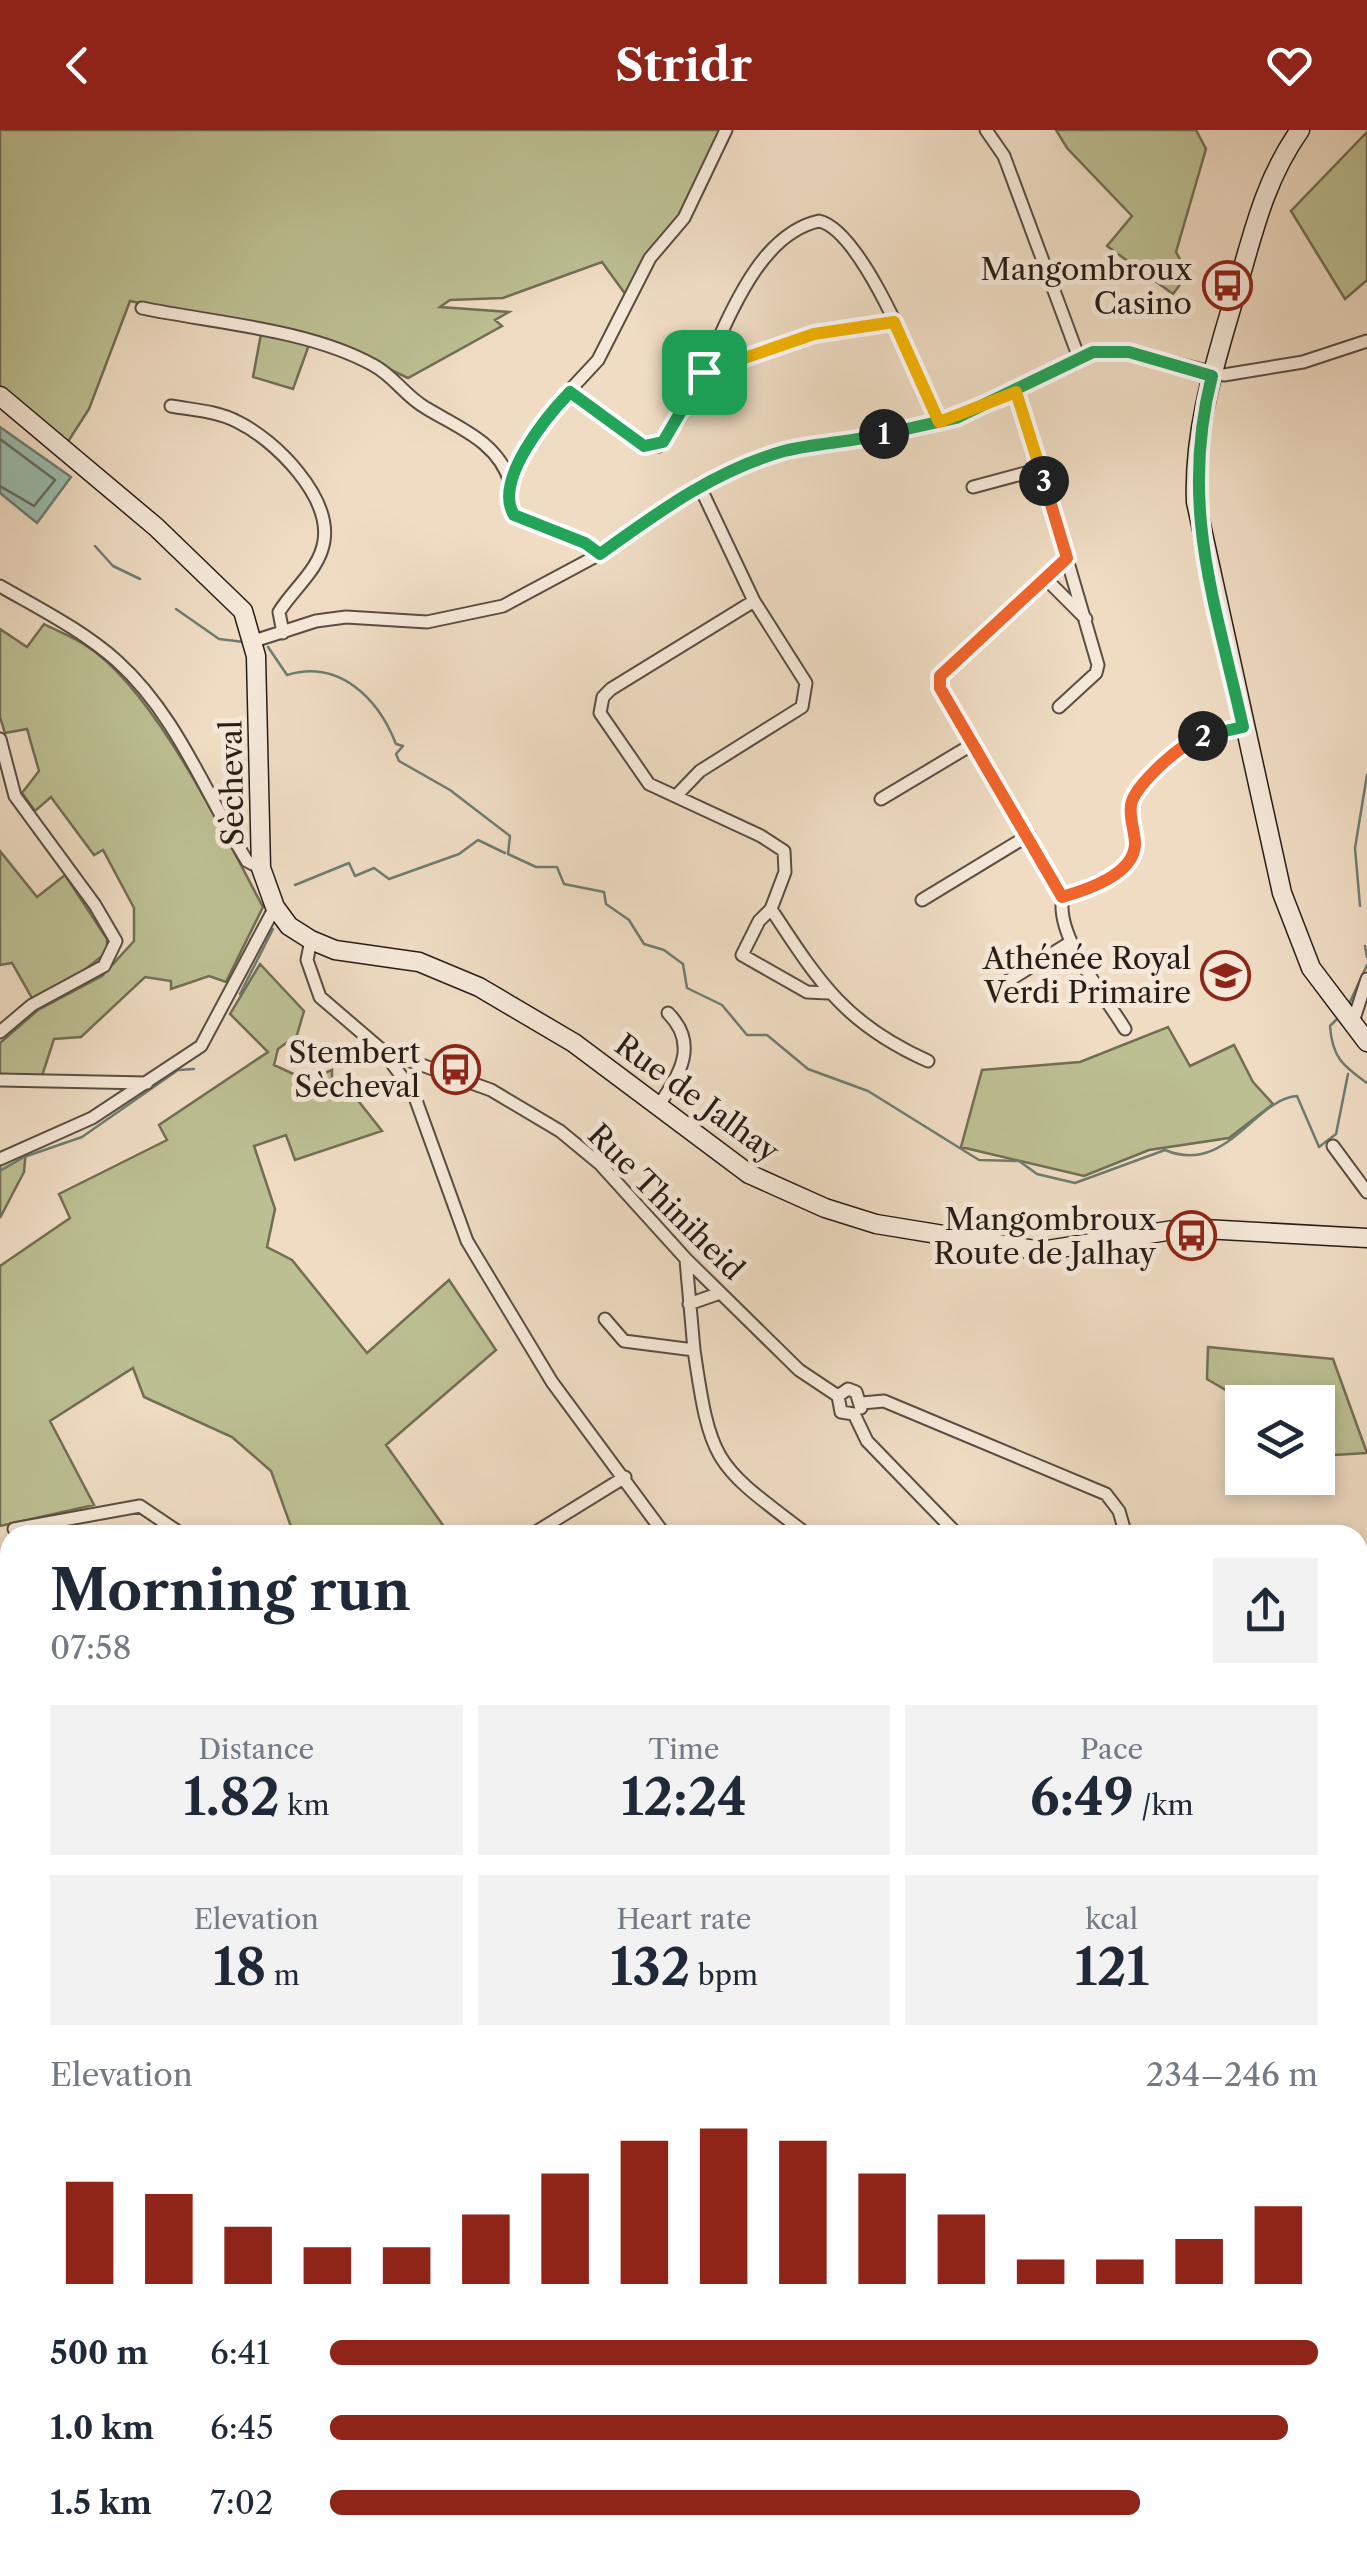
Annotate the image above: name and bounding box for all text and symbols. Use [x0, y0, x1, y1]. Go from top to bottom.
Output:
text: Stridr [615, 37, 752, 93]
icon: back [50, 38, 105, 93]
icon: heart [1262, 38, 1317, 93]
place label: Mangombroux Casino [981, 251, 1193, 322]
bus stop icon: Mangombroux Casino [1201, 260, 1253, 312]
pin [662, 330, 747, 415]
icon: arrive [677, 345, 732, 400]
pin: 1 [859, 409, 909, 459]
text: 1 [878, 417, 890, 451]
pin: 3 [1019, 456, 1069, 506]
text: 3 [1036, 464, 1052, 498]
pin: 2 [1178, 711, 1228, 761]
text: 2 [1195, 719, 1211, 753]
street label: Sècheval [212, 720, 252, 846]
place label: Athénée Royal Verdi Primaire [982, 940, 1191, 1011]
school or university icon: Athénée Royal Verdi Primaire [1200, 949, 1252, 1001]
street label: Rue de Jalhay [608, 1026, 786, 1170]
place label: Stembert Sècheval [289, 1034, 420, 1105]
bus stop icon: Stembert Sècheval [429, 1043, 481, 1095]
street label: Rue Thiniheid [580, 1116, 752, 1288]
place label: Mangombroux Route de Jalhay [933, 1201, 1157, 1272]
bus stop icon: Mangombroux Route de Jalhay [1165, 1210, 1217, 1262]
map controls [1225, 1385, 1335, 1495]
button: layers [1225, 1385, 1335, 1495]
text: Morning run [50, 1557, 411, 1624]
button: share [1213, 1558, 1318, 1663]
text: 07:58 [50, 1628, 131, 1667]
text: Distance [198, 1732, 314, 1766]
text: Time [649, 1732, 719, 1766]
text: Pace [1080, 1732, 1143, 1766]
text: 1.82 [183, 1766, 280, 1828]
text: 12:24 [621, 1766, 747, 1828]
text: 6:49 [1030, 1766, 1134, 1828]
text: km [280, 1788, 330, 1822]
text: /km [1134, 1788, 1194, 1822]
text: Elevation [194, 1902, 319, 1936]
text: Heart rate [617, 1902, 751, 1936]
text: kcal [1085, 1902, 1138, 1936]
text: 18 [213, 1936, 266, 1998]
text: 132 [610, 1936, 690, 1998]
text: 121 [1074, 1936, 1149, 1998]
text: m [266, 1958, 300, 1992]
text: bpm [690, 1958, 758, 1992]
text: Elevation [50, 2055, 193, 2094]
text: 234–246 m [1146, 2055, 1318, 2094]
text: 500 m [50, 2333, 148, 2372]
text: 6:41 [210, 2333, 270, 2372]
text: 1.0 km [50, 2408, 154, 2447]
text: 6:45 [210, 2408, 274, 2447]
text: 1.5 km [50, 2483, 152, 2522]
text: 7:02 [210, 2483, 273, 2522]

